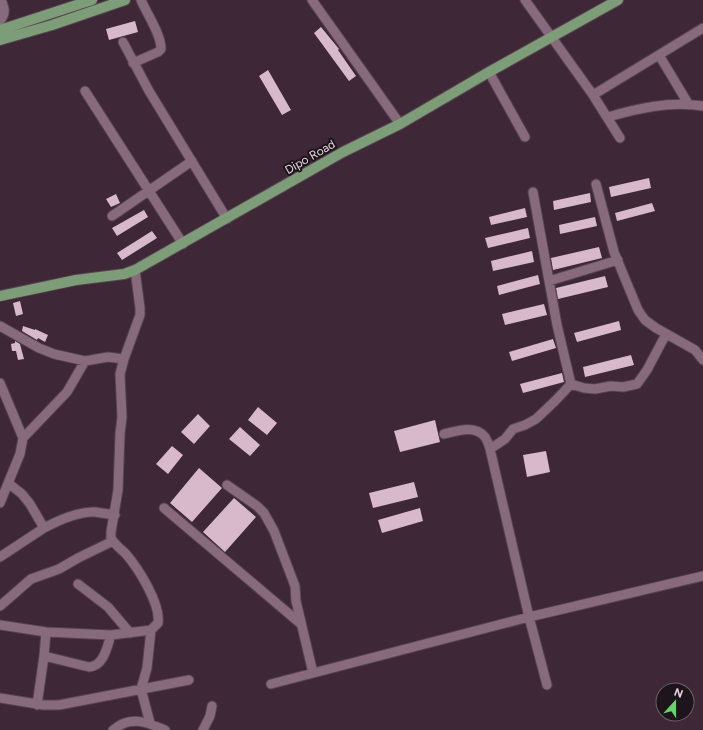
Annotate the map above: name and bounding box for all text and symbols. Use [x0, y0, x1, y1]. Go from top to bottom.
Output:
street label: Dipo Road [282, 137, 338, 177]
north arrow [655, 682, 695, 722]
text: N [672, 686, 685, 701]

